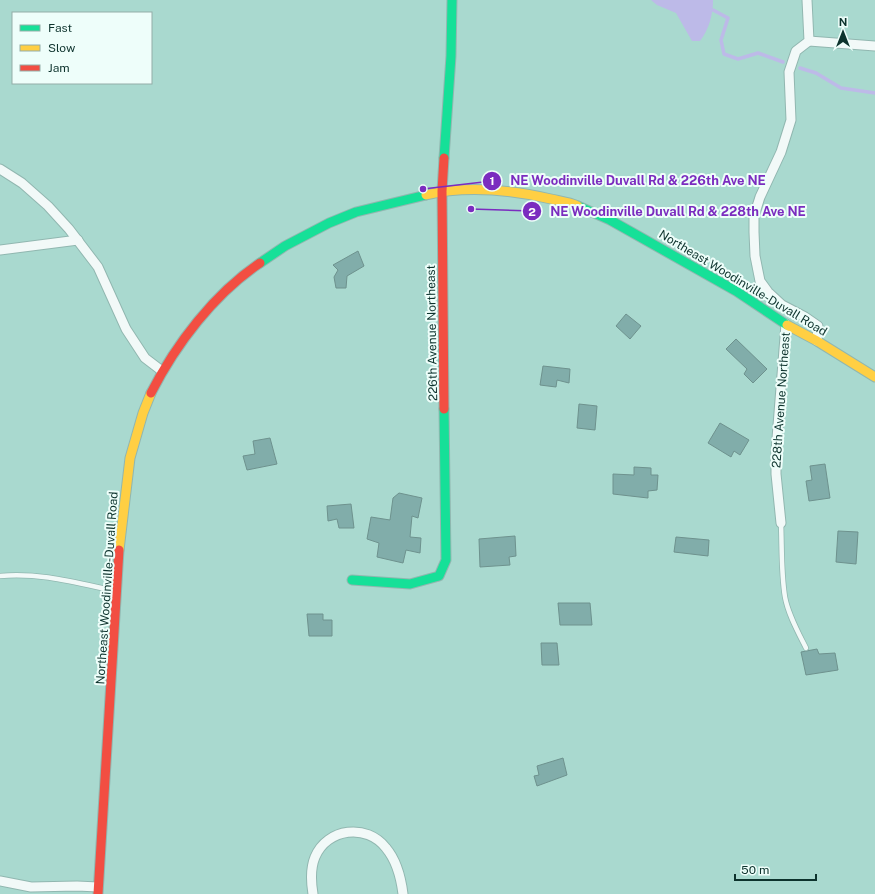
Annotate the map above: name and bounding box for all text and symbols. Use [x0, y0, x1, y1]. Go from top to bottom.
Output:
legend [12, 12, 152, 84]
north arrow [823, 12, 863, 52]
text: N [839, 16, 847, 28]
text: Fast [48, 21, 73, 35]
text: Slow [48, 41, 76, 55]
text: Jam [48, 61, 70, 75]
callout: NE Woodinville Duvall Rd & 226th Ave NE [482, 168, 774, 193]
text: NE Woodinville Duvall Rd & 226th Ave NE [510, 173, 766, 188]
text: 1 [489, 174, 495, 188]
callout: NE Woodinville Duvall Rd & 228th Ave NE [522, 199, 814, 224]
text: NE Woodinville Duvall Rd & 228th Ave NE [550, 204, 806, 219]
text: 2 [528, 205, 536, 219]
street label: Northeast Woodinville-Duvall Road [656, 227, 830, 339]
street label: 226th Avenue Northeast [424, 265, 440, 401]
street label: 228th Avenue Northeast [769, 331, 793, 469]
street label: Northeast Woodinville-Duvall Road [93, 491, 121, 685]
scale bar [735, 856, 816, 882]
text: 50 m [741, 863, 769, 877]

